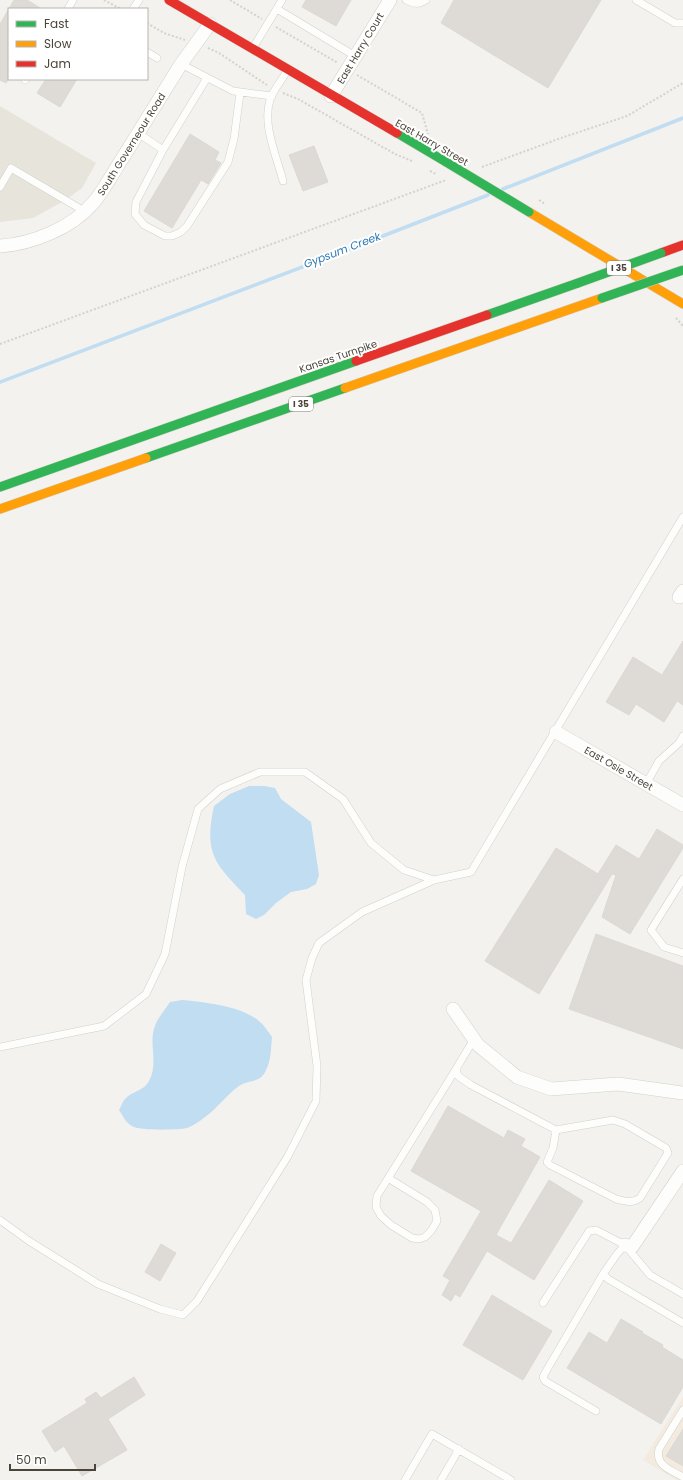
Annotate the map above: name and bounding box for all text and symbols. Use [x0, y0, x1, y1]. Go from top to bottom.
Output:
legend [8, 8, 148, 80]
street label: East Harry Court [333, 9, 388, 87]
text: Fast [44, 15, 69, 32]
text: Slow [44, 35, 72, 52]
text: Jam [44, 55, 71, 72]
street label: South Governeour Road [94, 90, 169, 199]
street label: East Harry Street [392, 115, 471, 170]
water label: Gypsum Creek [301, 227, 384, 272]
road number: I 35 [607, 261, 631, 275]
street label: Kansas Turnpike [297, 336, 379, 377]
road number: I 35 [289, 397, 313, 411]
street label: East Osie Street [582, 743, 656, 794]
scale bar [10, 1446, 95, 1472]
text: 50 m [16, 1451, 47, 1468]

